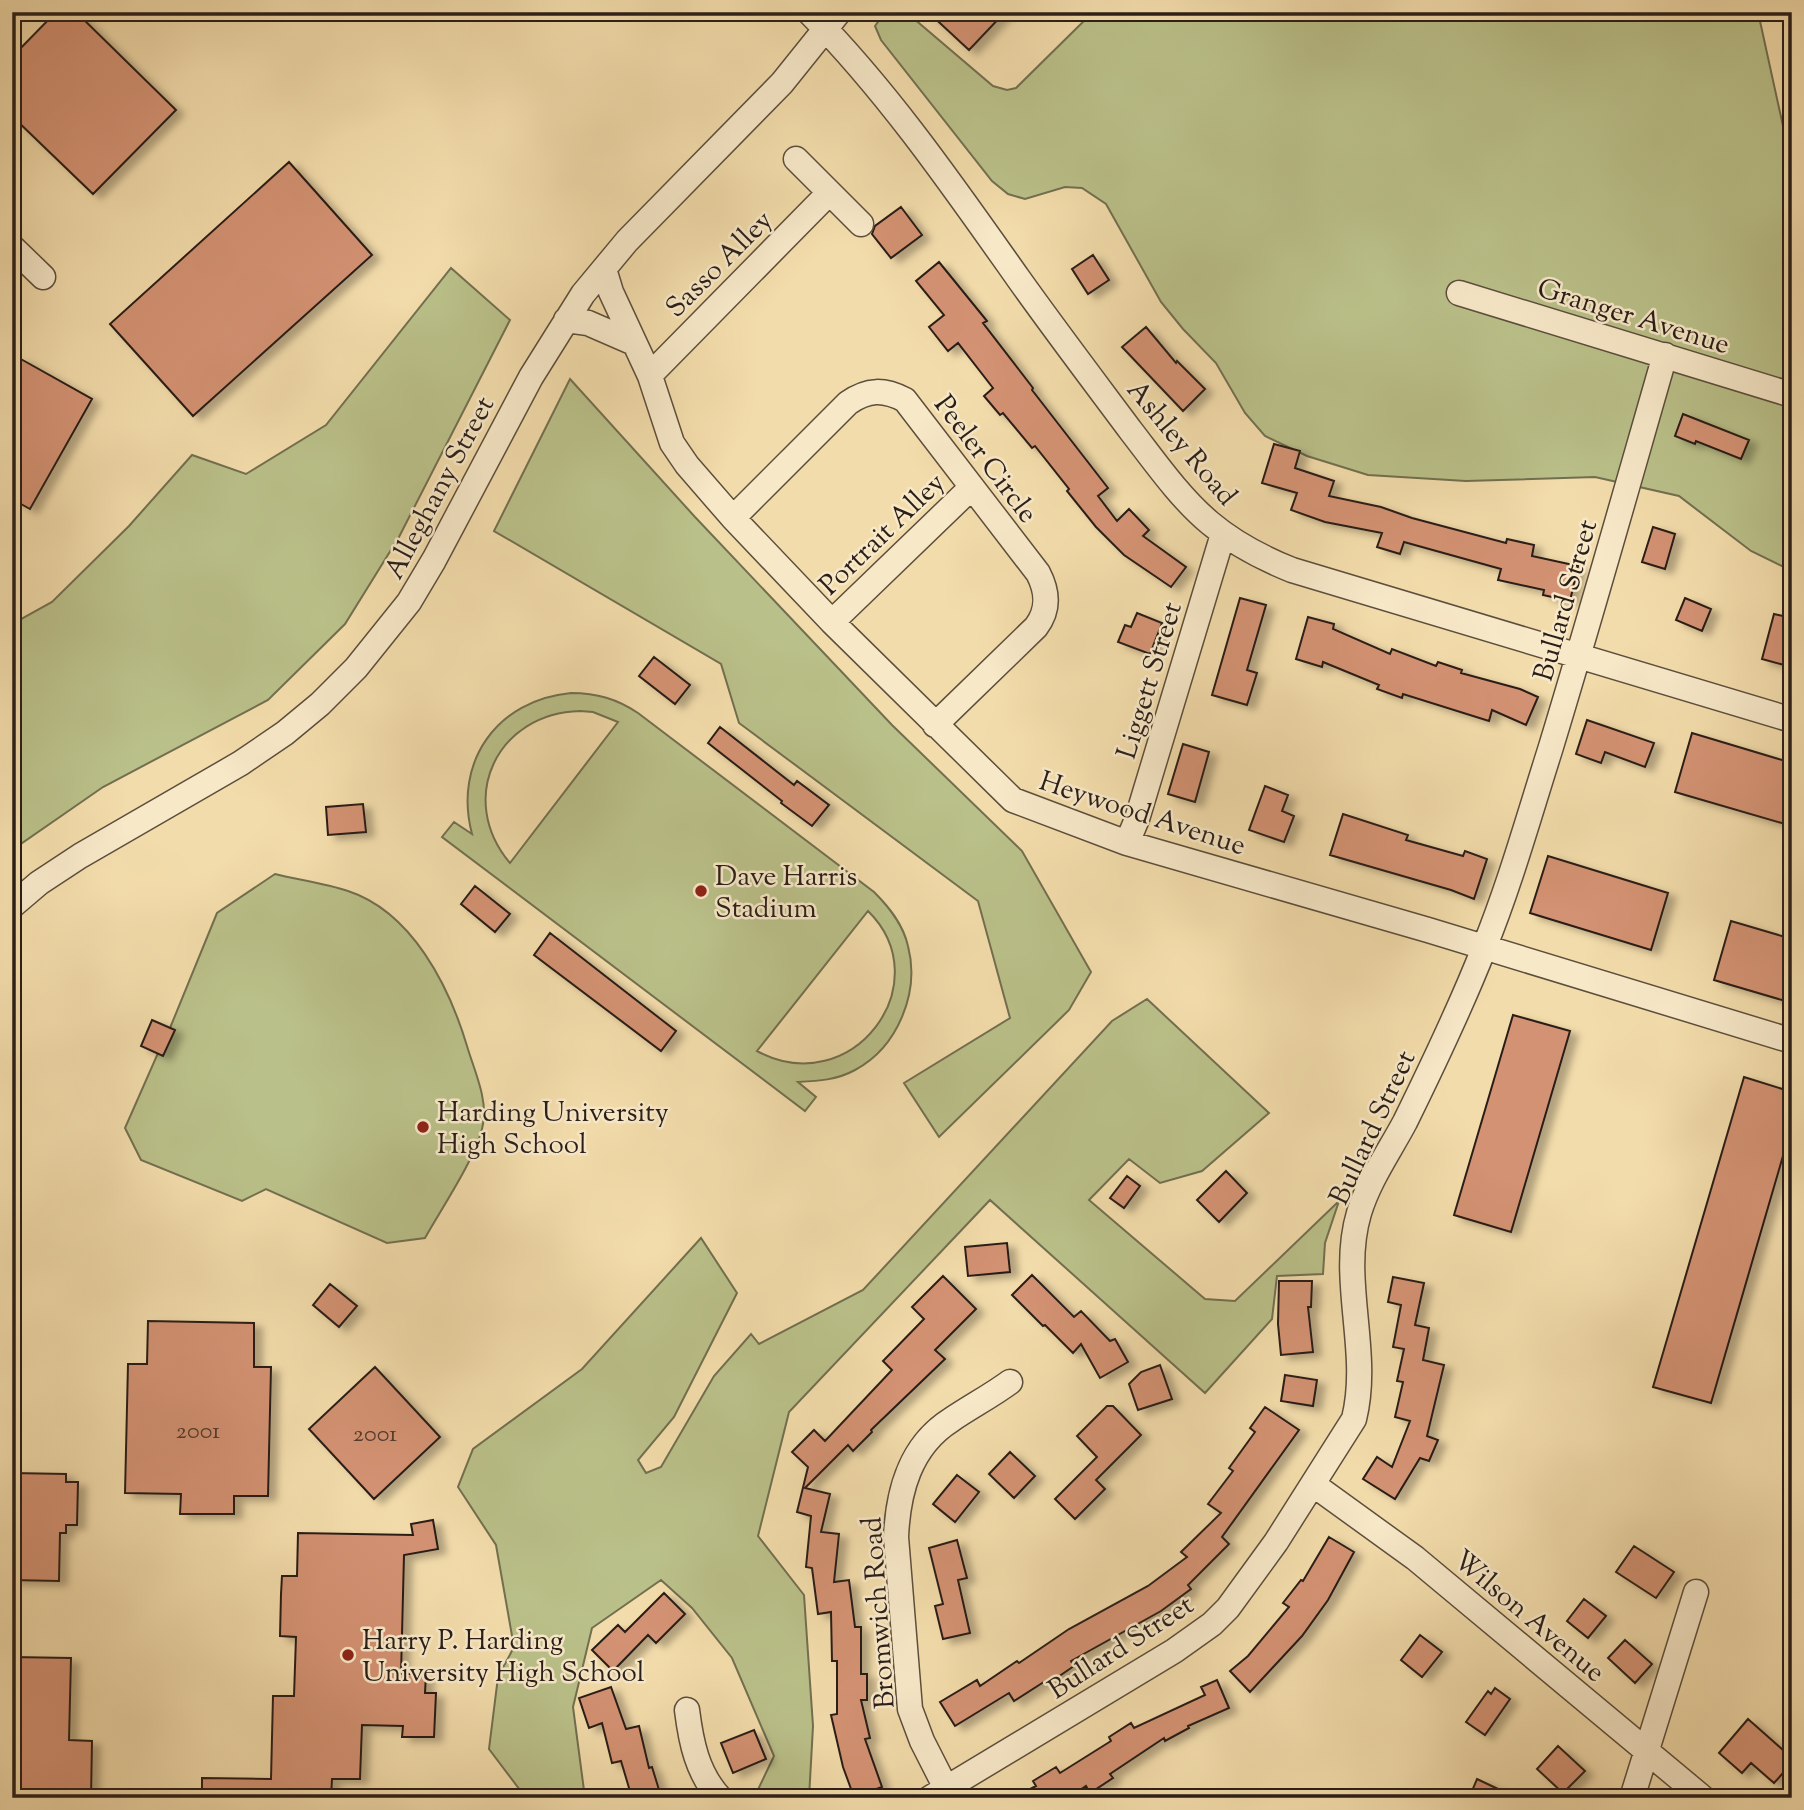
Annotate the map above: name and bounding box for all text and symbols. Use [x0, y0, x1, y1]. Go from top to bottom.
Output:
street label: Sasso Alley [657, 202, 783, 328]
street label: Granger Avenue [1532, 270, 1734, 366]
street label: Ashley Road [1116, 372, 1245, 516]
street label: Peeler Circle [923, 387, 1046, 532]
street label: Alleghany Street [376, 389, 506, 587]
street label: Portrait Alley [811, 465, 955, 606]
street label: Bullard Street [1525, 515, 1609, 686]
street label: Liggett Street [1108, 597, 1194, 764]
street label: Heywood Avenue [1034, 763, 1250, 867]
place label: Dave Harris Stadium [715, 858, 857, 930]
marker: Dave Harris Stadium [693, 883, 709, 899]
street label: Bullard Street [1320, 1044, 1427, 1212]
place label: Harding University High School [437, 1094, 669, 1166]
marker: Harding University High School [415, 1119, 431, 1135]
house number: 2001 [176, 1415, 220, 1449]
house number: 2001 [353, 1418, 397, 1452]
street label: Bromwich Road [853, 1515, 907, 1710]
street label: Wilson Avenue [1443, 1542, 1613, 1693]
street label: Bullard Street [1041, 1586, 1203, 1711]
place label: Harry P. Harding University High School [362, 1622, 645, 1694]
marker: Harry P. Harding University High School [340, 1647, 356, 1663]

